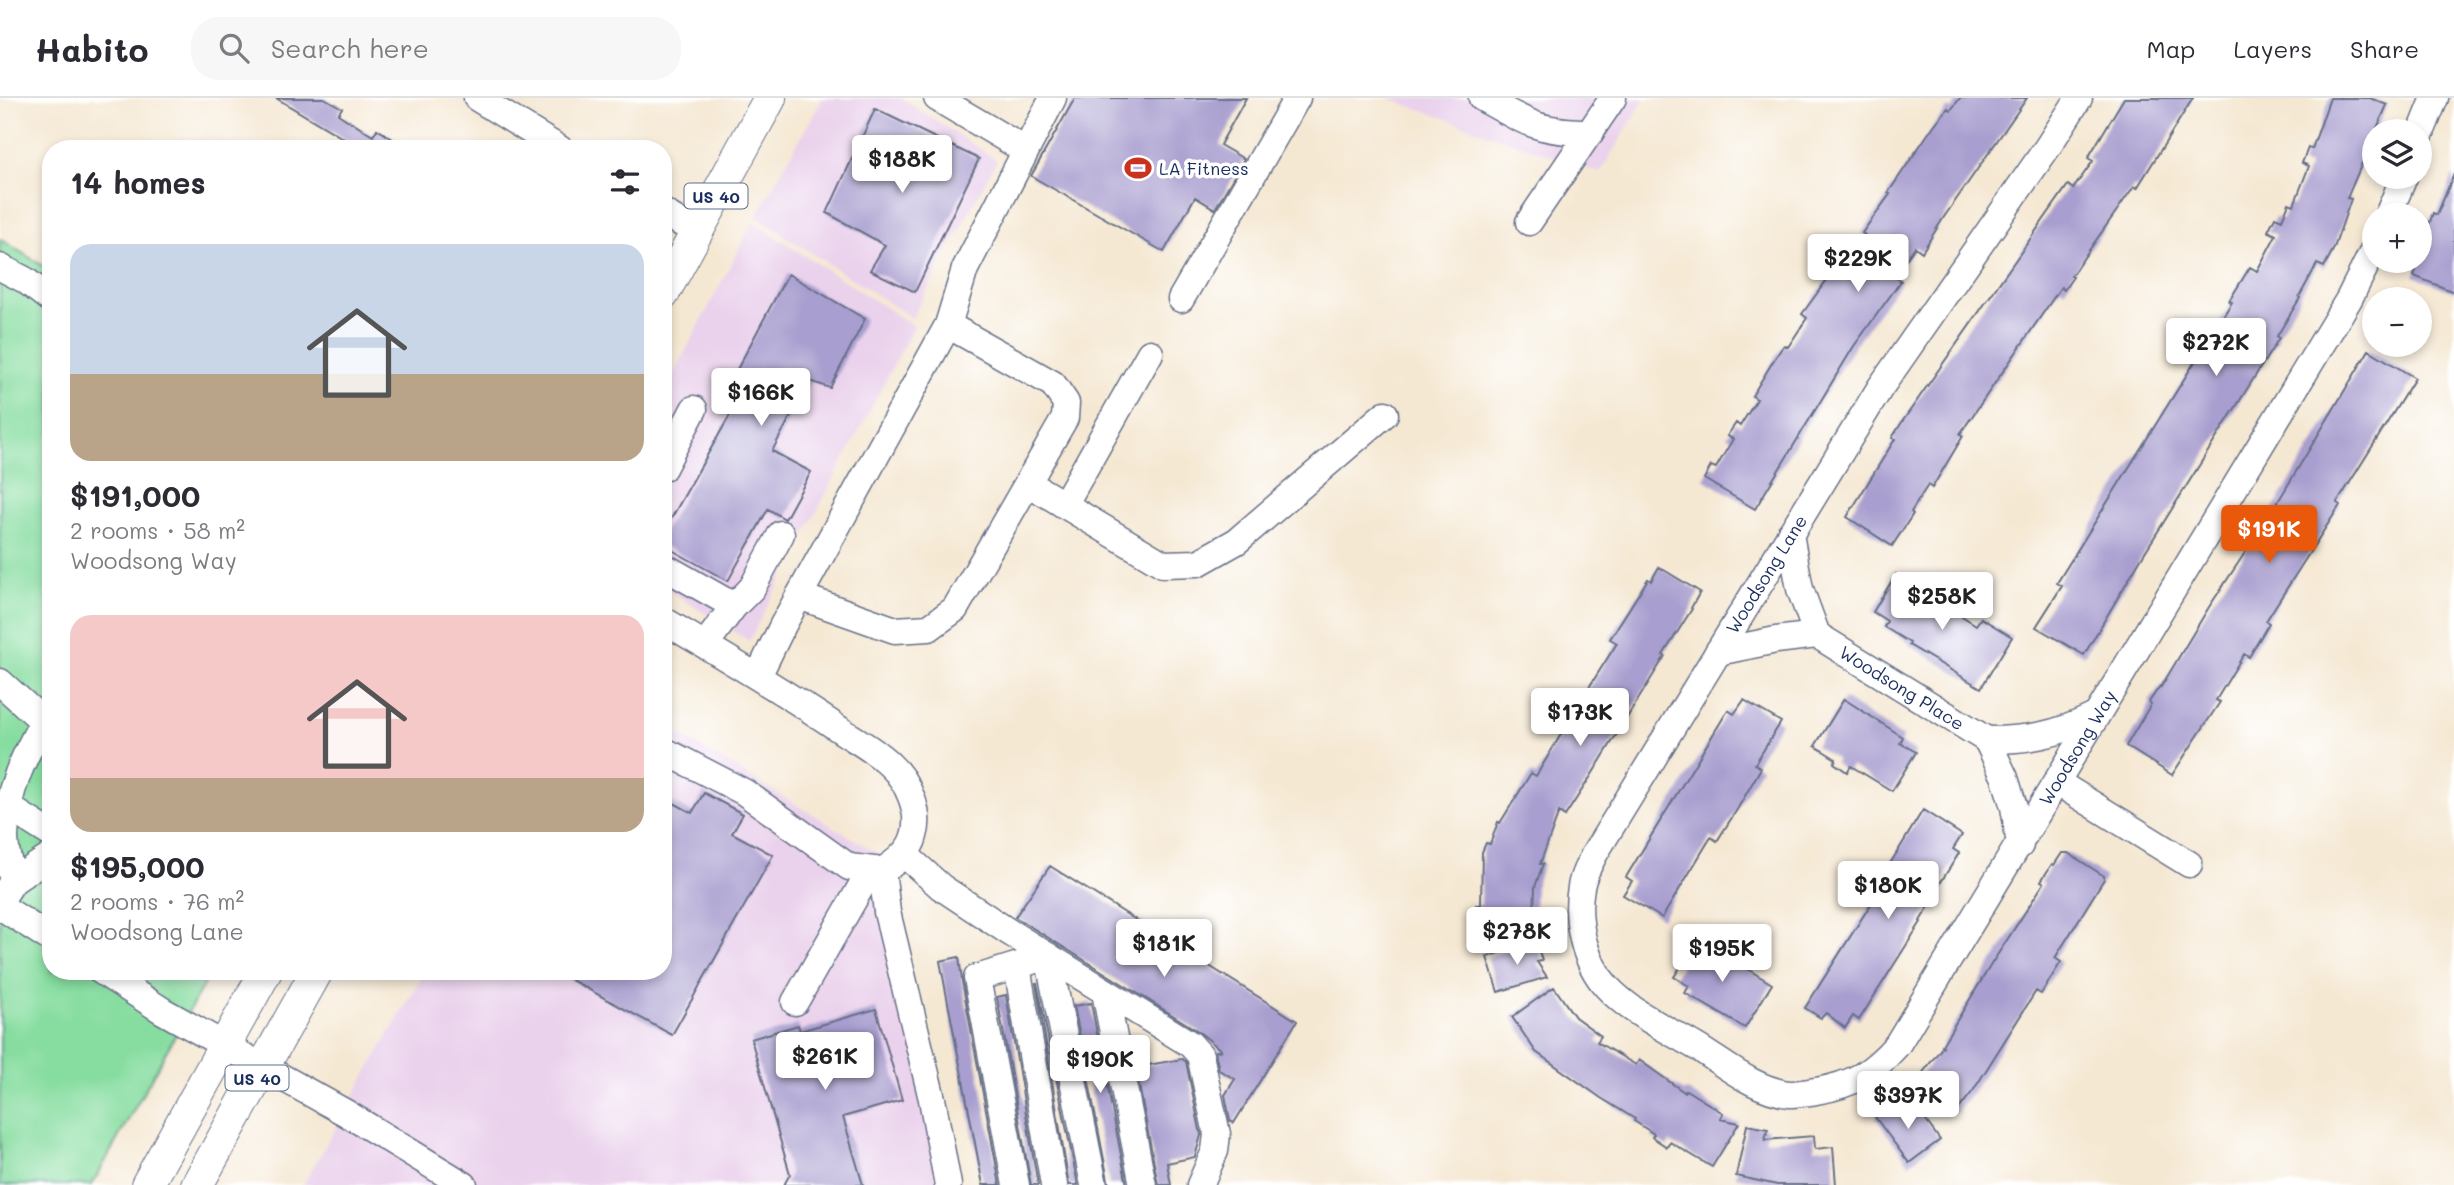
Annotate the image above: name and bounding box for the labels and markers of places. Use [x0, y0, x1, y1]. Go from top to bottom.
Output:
pin: $188K [853, 136, 951, 195]
sports icon: LA Fitness [1123, 153, 1153, 183]
place label: LA Fitness [1159, 156, 1249, 180]
pin: $229K [1809, 234, 1907, 294]
pin: $272K [2167, 318, 2265, 378]
pin: $166K [712, 368, 810, 428]
pin: $191K [2220, 505, 2318, 565]
pin: $258K [1893, 573, 1991, 632]
pin: $173K [1531, 688, 1629, 748]
pin: $180K [1839, 862, 1937, 921]
pin: $278K [1468, 908, 1566, 967]
pin: $181K [1115, 920, 1213, 979]
pin: $195K [1673, 924, 1771, 984]
pin: $261K [776, 1032, 874, 1092]
pin: $190K [1051, 1035, 1149, 1095]
pin: $397K [1859, 1072, 1957, 1131]

